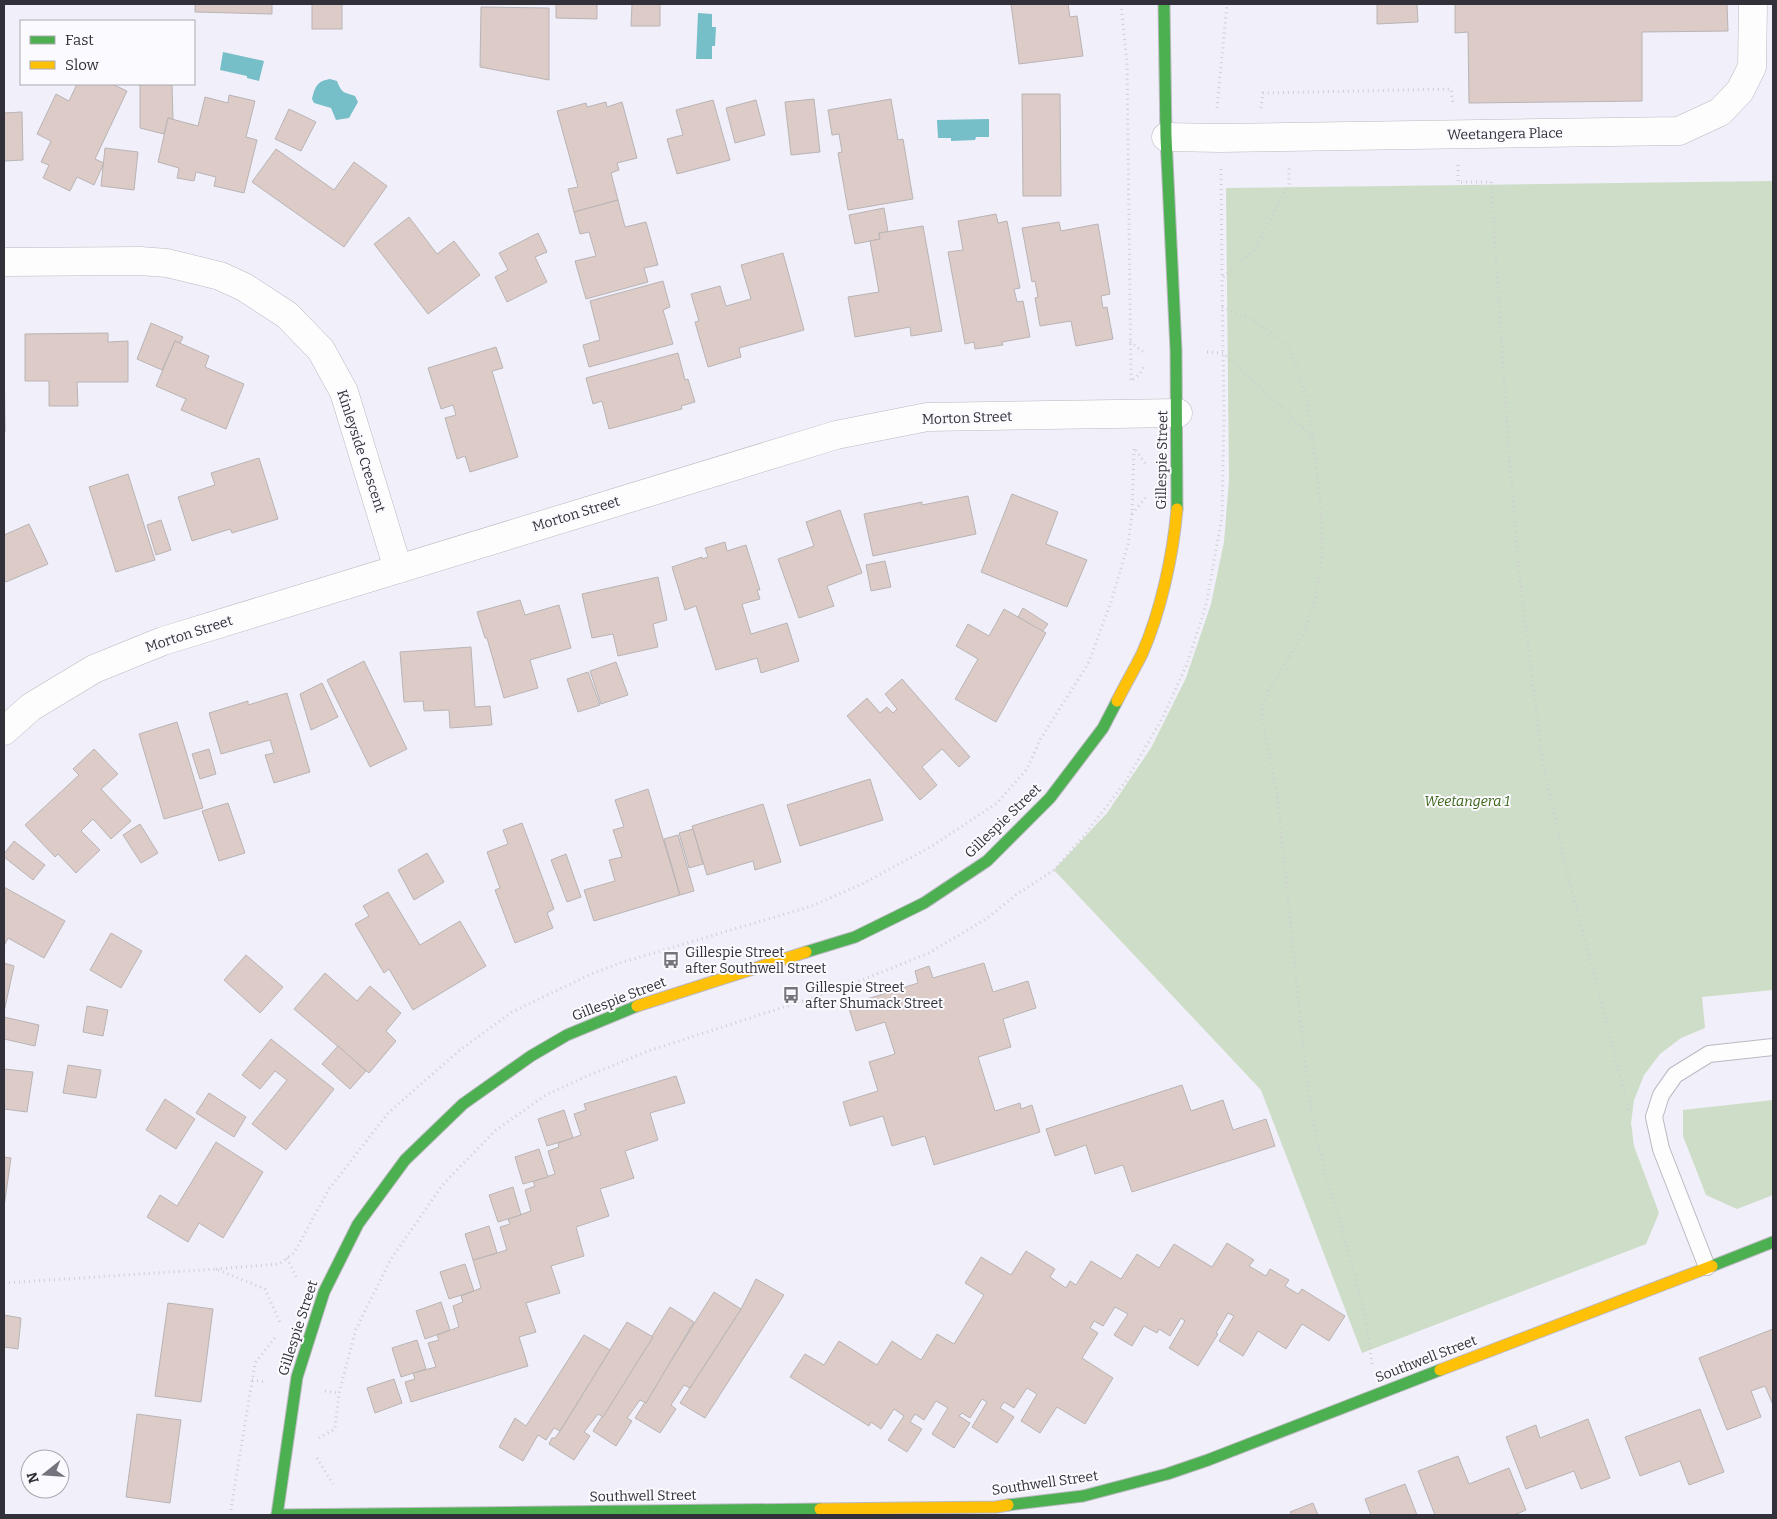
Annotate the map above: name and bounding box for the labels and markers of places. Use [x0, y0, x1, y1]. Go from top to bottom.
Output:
place label: Gillespie Street after Southwell Street [685, 944, 826, 977]
bus stop icon: Gillespie Street after Southwell Street [661, 950, 681, 970]
place label: Gillespie Street after Shumack Street [805, 979, 943, 1012]
bus stop icon: Gillespie Street after Shumack Street [781, 985, 801, 1005]

